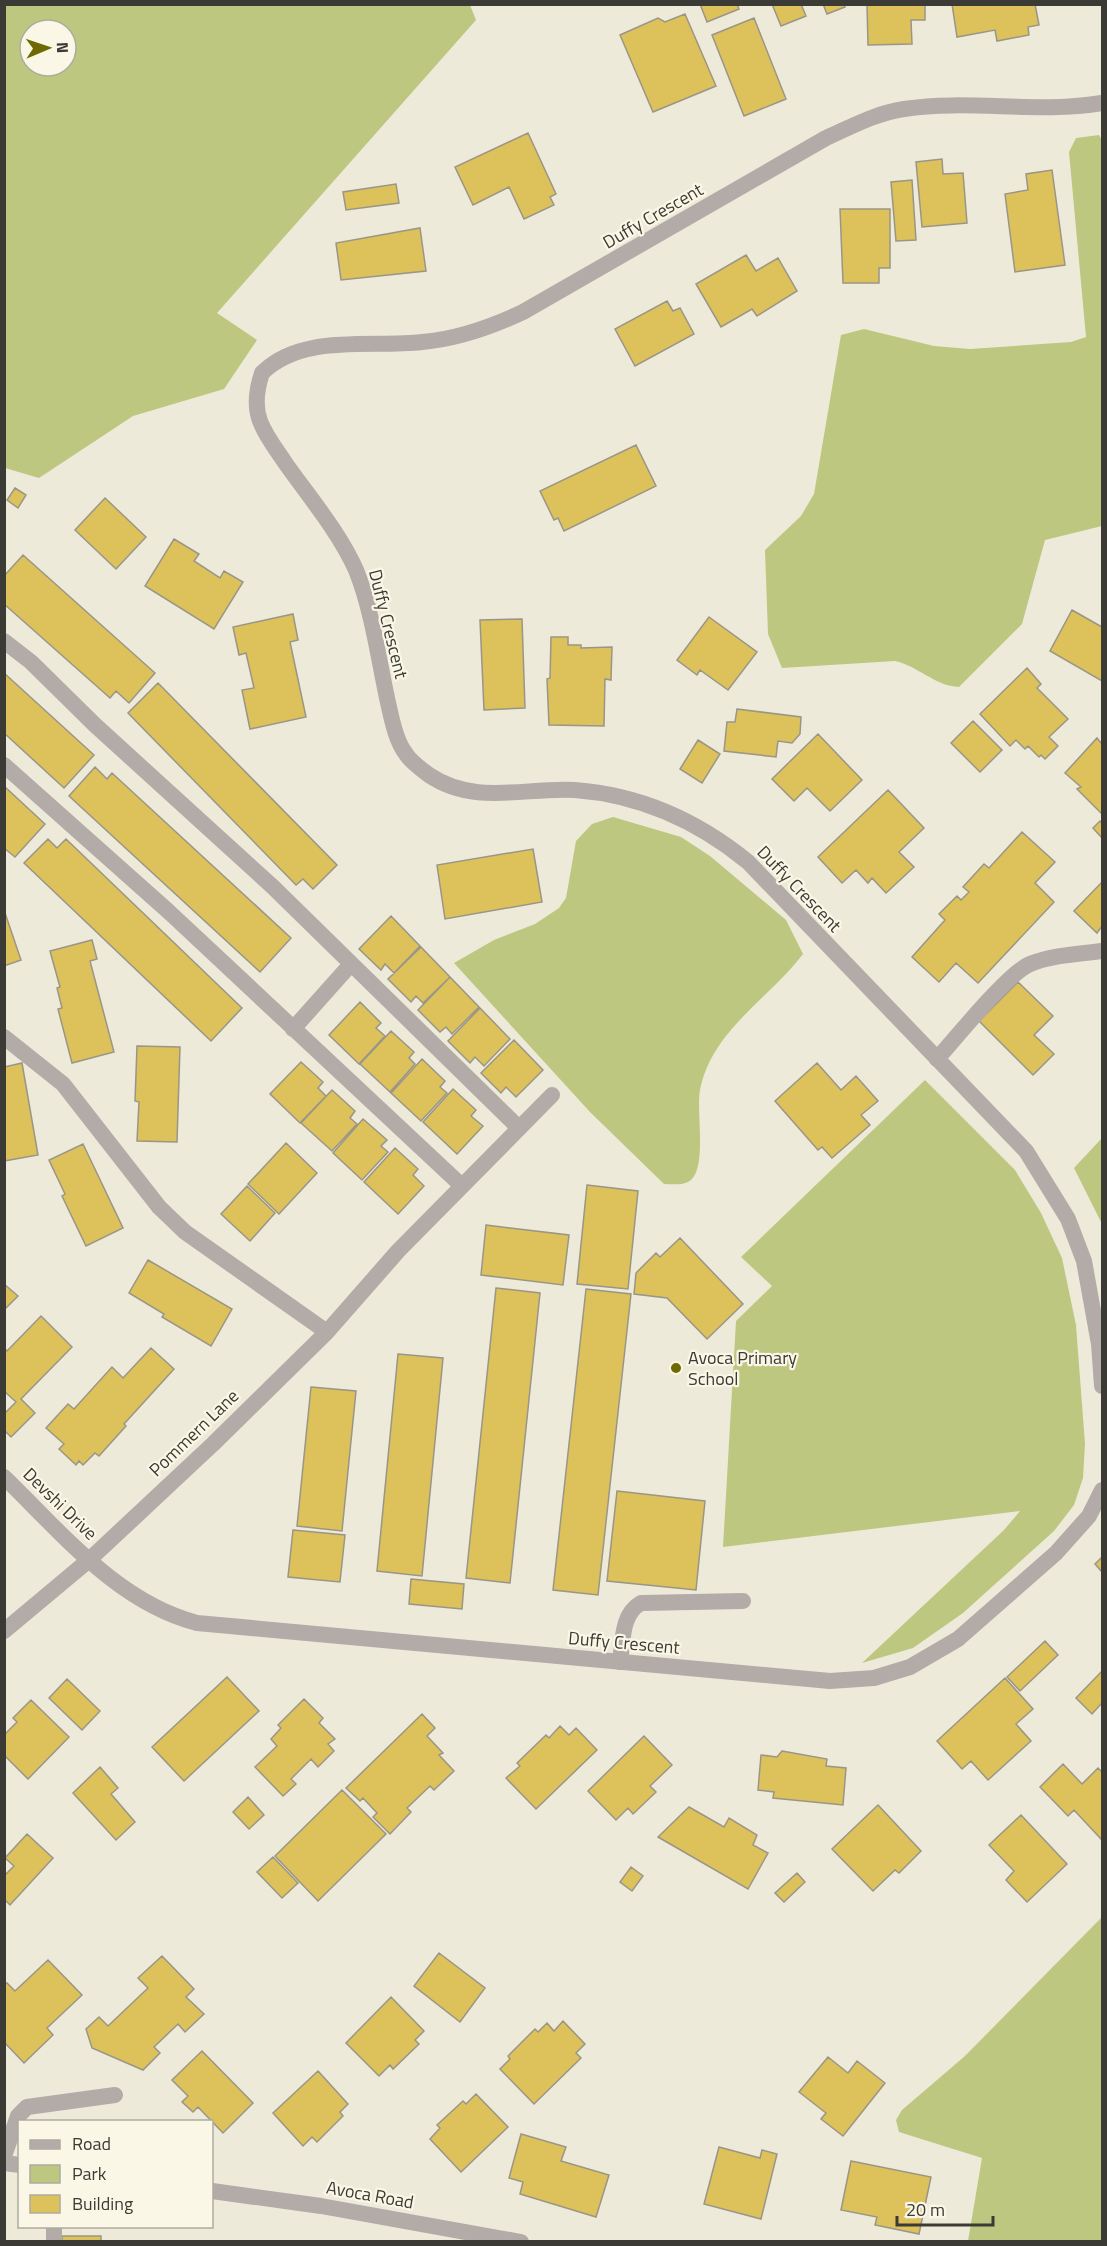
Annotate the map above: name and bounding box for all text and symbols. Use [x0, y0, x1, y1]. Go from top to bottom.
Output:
north arrow [18, 18, 78, 78]
text: N [51, 42, 75, 53]
street label: Duffy Crescent [598, 176, 708, 255]
street label: Duffy Crescent [362, 566, 415, 682]
street label: Duffy Crescent [751, 839, 848, 939]
place label: Avoca Primary School [688, 1344, 797, 1392]
marker: Avoca Primary School [669, 1361, 683, 1375]
street label: Pommern Lane [143, 1383, 245, 1482]
street label: Devshi Drive [17, 1461, 104, 1546]
street label: Duffy Crescent [567, 1624, 682, 1661]
legend [18, 2120, 213, 2228]
text: Road [72, 2130, 111, 2157]
text: Park [72, 2160, 107, 2187]
street label: Avoca Road [324, 2174, 416, 2215]
scale bar [897, 2189, 993, 2227]
text: Building [72, 2190, 133, 2217]
text: 20 m [906, 2196, 945, 2223]

